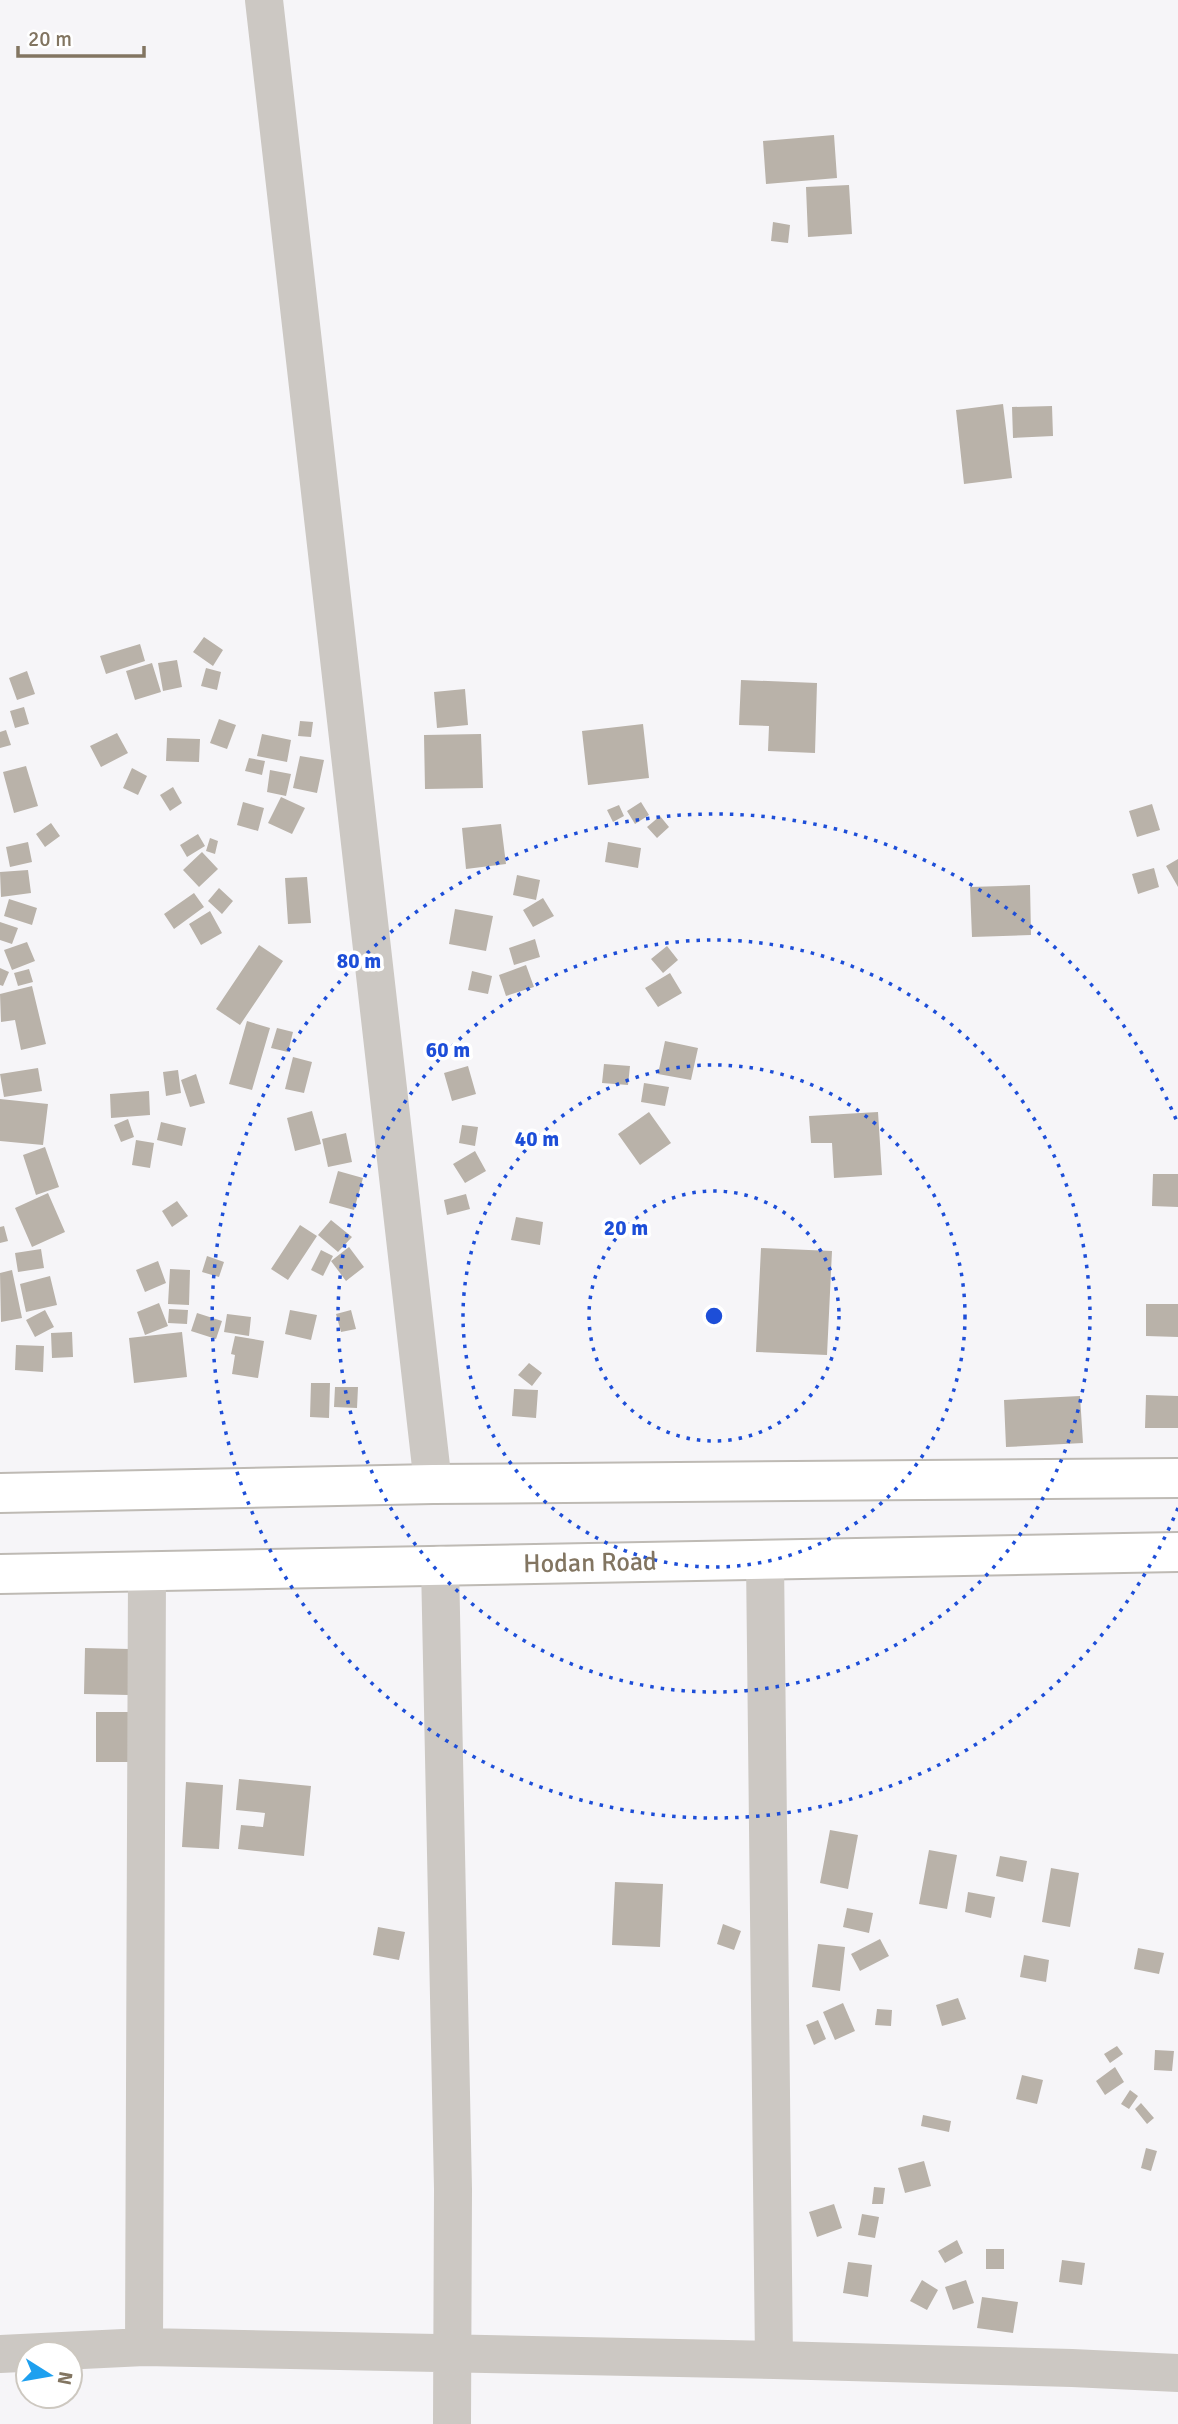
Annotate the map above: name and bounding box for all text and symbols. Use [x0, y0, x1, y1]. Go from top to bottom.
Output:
scale bar [18, 14, 144, 58]
text: 20 m [28, 26, 72, 52]
text: 80 m [337, 948, 381, 974]
text: 60 m [426, 1037, 470, 1063]
text: 40 m [515, 1126, 559, 1152]
text: 20 m [604, 1215, 648, 1241]
centre of rings [702, 1304, 726, 1328]
street label: Hodan Road [523, 1546, 657, 1580]
north arrow [14, 2340, 84, 2410]
text: N [52, 2369, 78, 2387]

